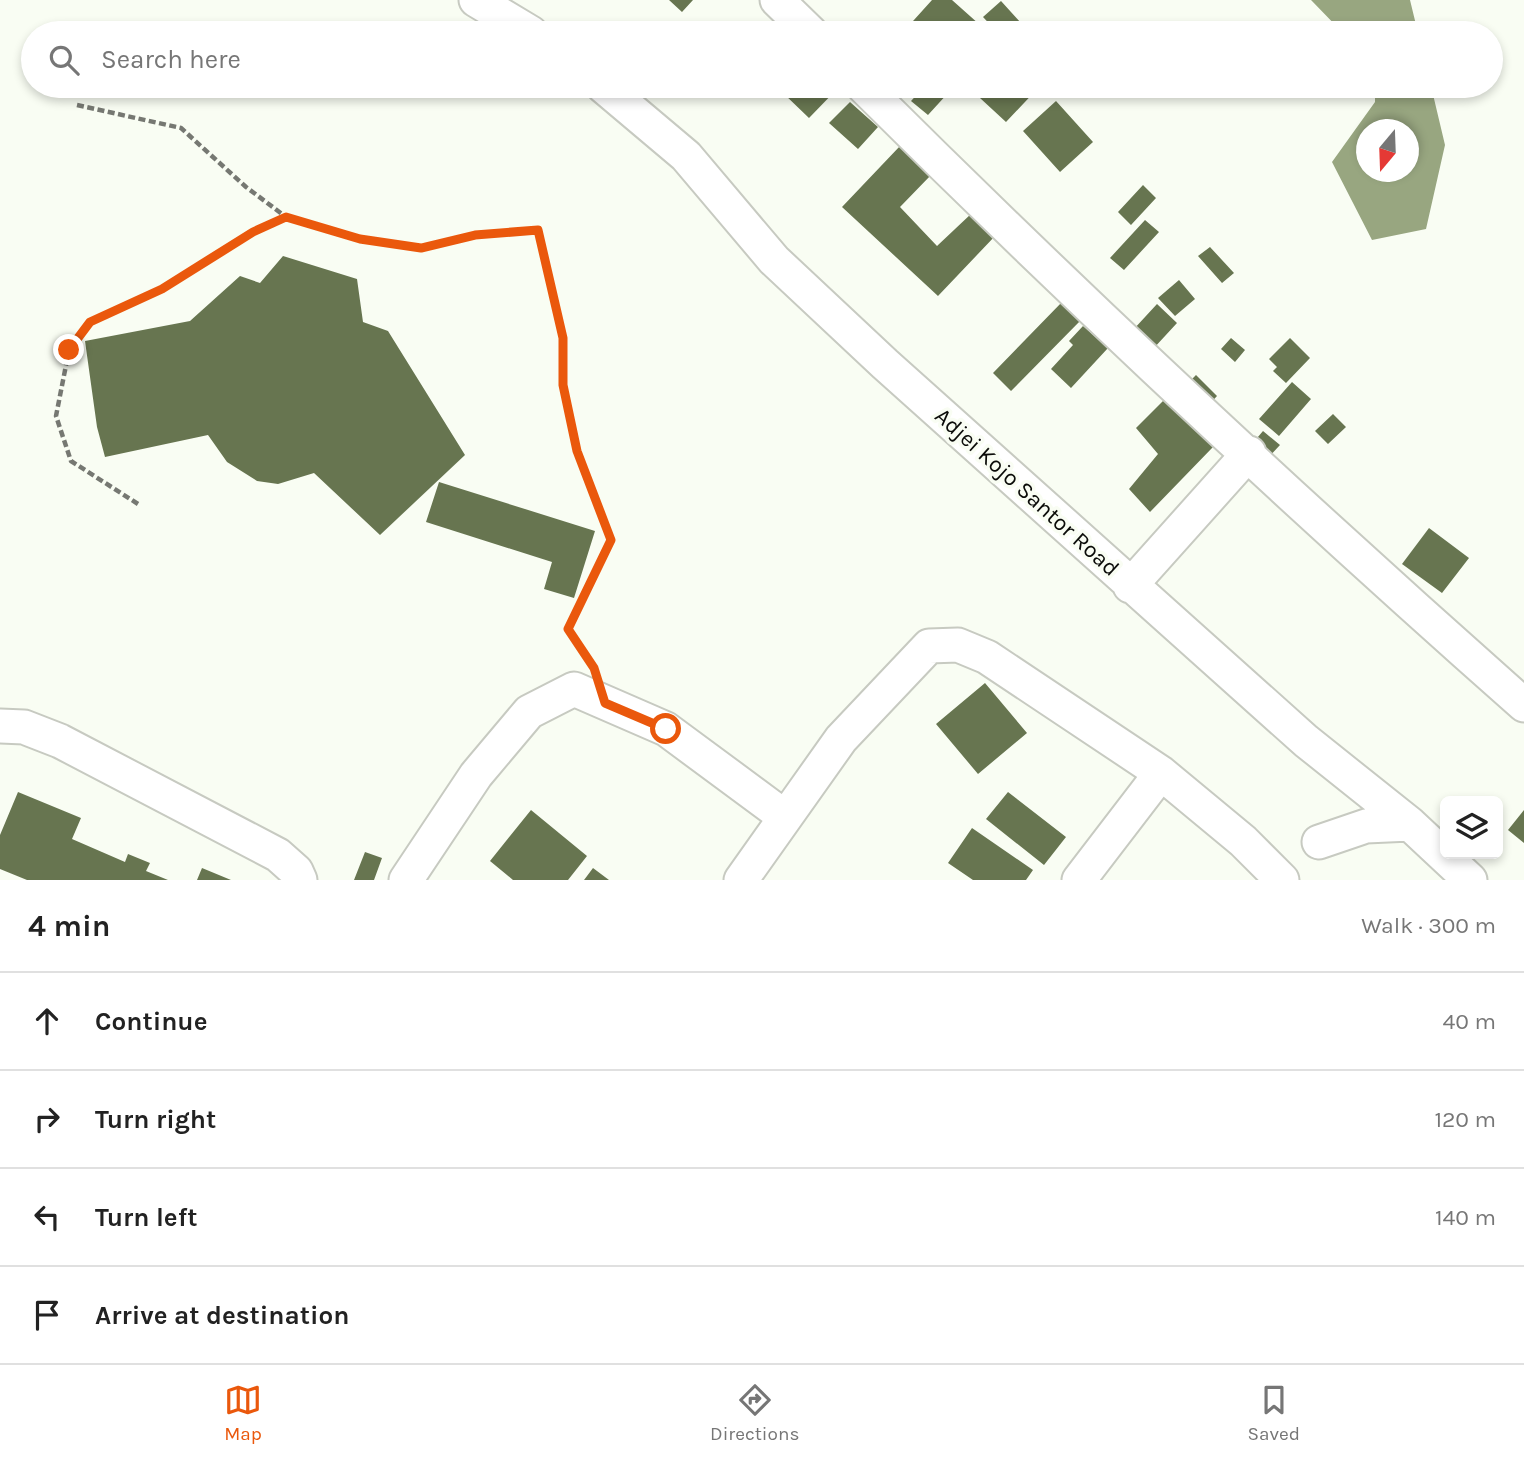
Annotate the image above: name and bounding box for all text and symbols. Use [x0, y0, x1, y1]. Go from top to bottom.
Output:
search box [21, 21, 1503, 98]
icon: search [45, 41, 83, 79]
text: Search here [101, 44, 241, 75]
north arrow [1356, 119, 1419, 182]
route end [53, 334, 84, 365]
street label: Adjei Kojo Santor Road [929, 402, 1125, 582]
route start [650, 713, 681, 744]
map controls [1440, 796, 1503, 859]
button: layers [1440, 796, 1503, 859]
text: 4 min [28, 908, 110, 944]
text: Walk · 300 m [1361, 912, 1496, 939]
icon: ahead [28, 1002, 66, 1040]
text: Continue [95, 1006, 207, 1037]
text: 40 m [1443, 1008, 1496, 1035]
icon: right [28, 1100, 66, 1138]
text: Turn right [95, 1104, 216, 1135]
text: 120 m [1434, 1106, 1496, 1133]
icon: left [28, 1198, 66, 1236]
text: Turn left [95, 1202, 197, 1233]
text: 140 m [1435, 1204, 1496, 1231]
icon: arrive [28, 1296, 66, 1334]
text: Arrive at destination [95, 1300, 349, 1331]
tab: Map [224, 1381, 262, 1445]
tab: Directions [710, 1381, 799, 1445]
tab: Saved [1247, 1381, 1300, 1445]

